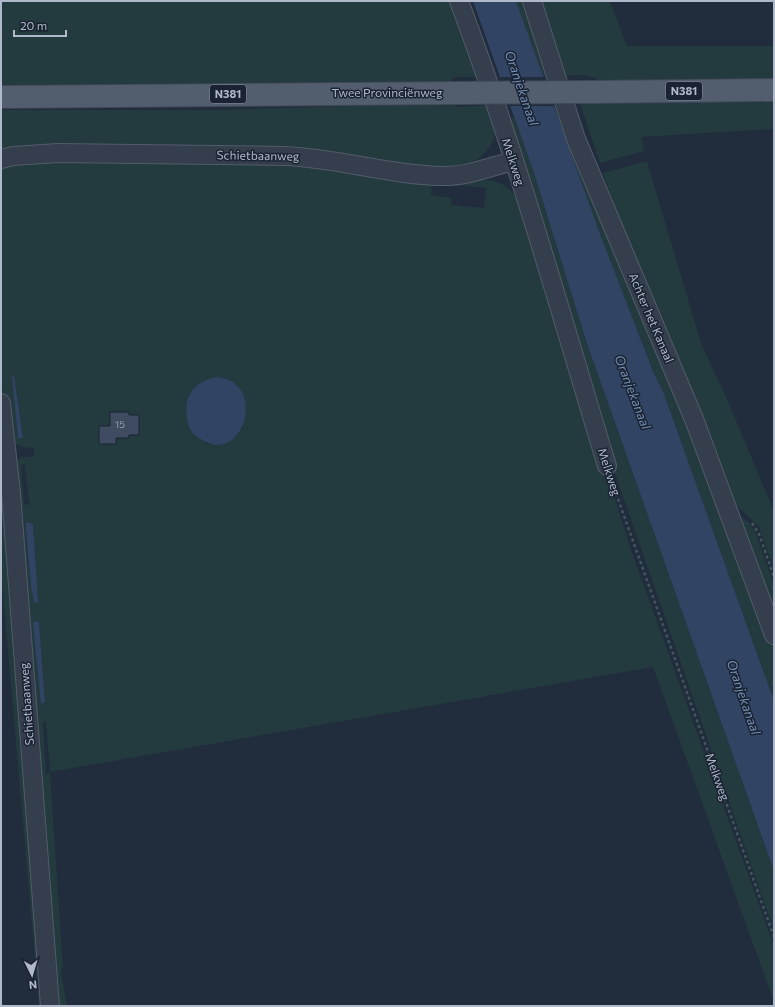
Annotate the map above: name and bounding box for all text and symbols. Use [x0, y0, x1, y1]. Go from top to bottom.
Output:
scale bar [14, 12, 66, 38]
text: 20 m [20, 18, 47, 32]
water label: Oranjekanaal [502, 48, 543, 128]
road number: N381 [666, 82, 702, 100]
road number: N381 [210, 85, 246, 103]
street label: Twee Provinciënweg [332, 85, 443, 99]
street label: Melkweg [500, 136, 528, 188]
street label: Schietbaanweg [217, 147, 300, 163]
street label: Achter het Kanaal [627, 271, 677, 365]
water label: Oranjekanaal [612, 353, 655, 432]
house number: 15 [115, 418, 125, 430]
street label: Melkweg [596, 446, 624, 498]
water label: Oranjekanaal [724, 657, 765, 737]
street label: Schietbaanweg [16, 662, 36, 746]
street label: Melkweg [703, 751, 733, 803]
north arrow [12, 955, 52, 995]
text: N [28, 979, 38, 992]

